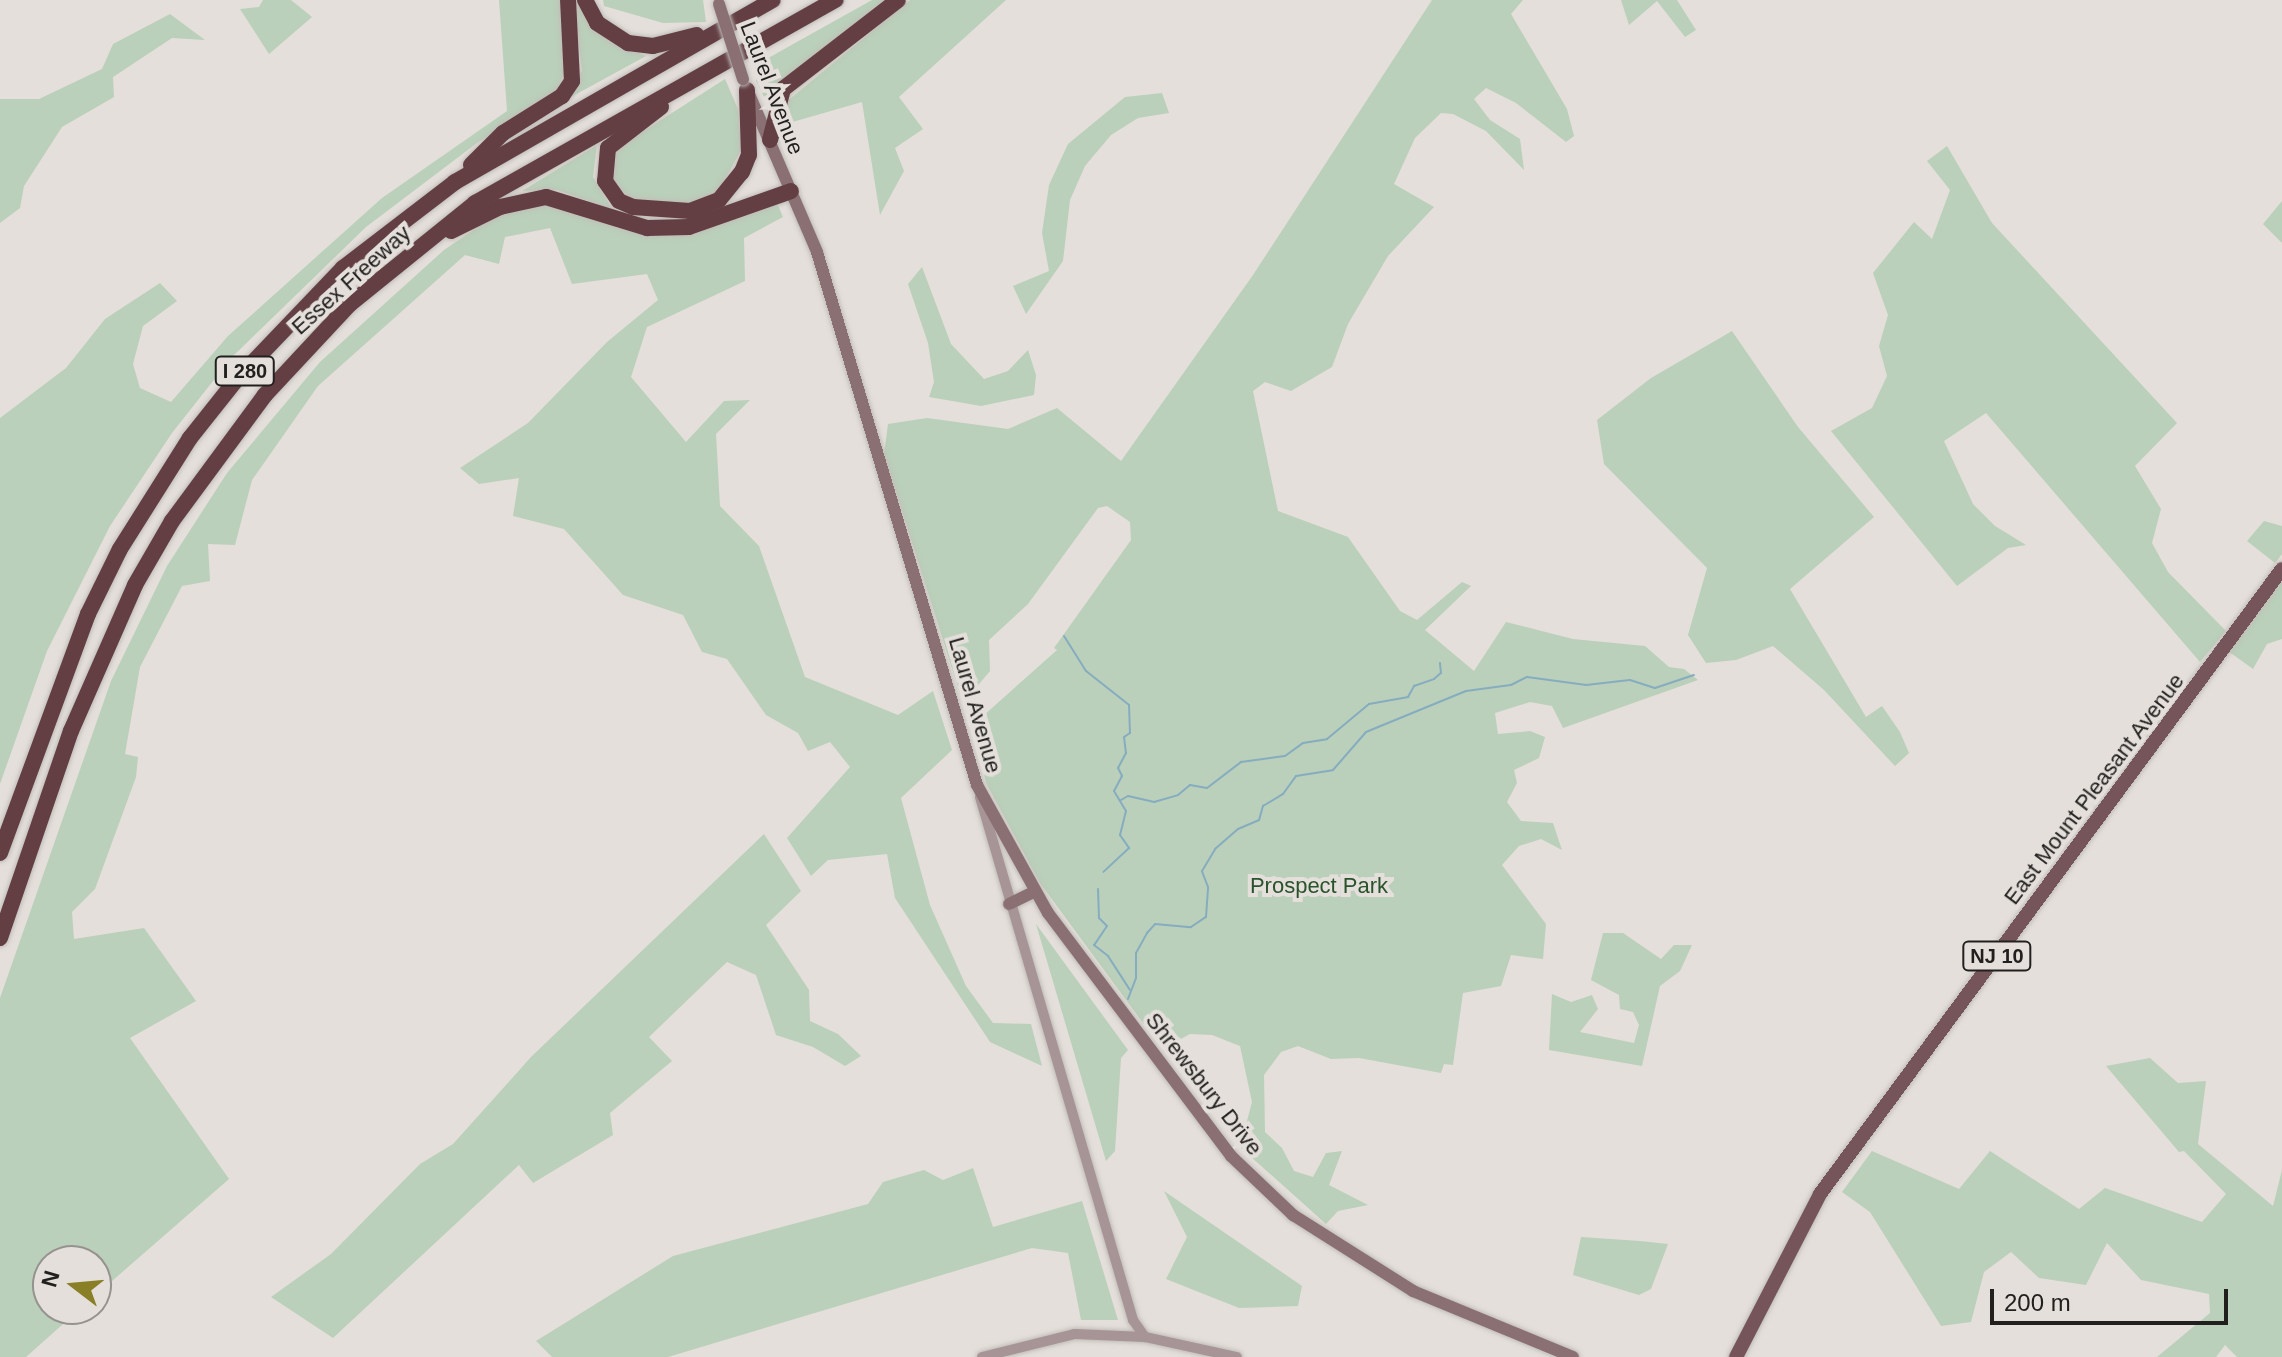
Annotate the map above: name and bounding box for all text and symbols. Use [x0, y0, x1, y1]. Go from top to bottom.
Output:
street label: Laurel Avenue [734, 17, 810, 159]
street label: Essex Freeway [286, 220, 416, 340]
road number: I 280 [213, 355, 277, 387]
street label: Laurel Avenue [943, 633, 1007, 777]
street label: East Mount Pleasant Avenue [1998, 668, 2190, 910]
park label: Prospect Park [1250, 873, 1388, 899]
road number: NJ 10 [1961, 940, 2033, 972]
street label: Shrewsbury Drive [1140, 1007, 1268, 1161]
north arrow [32, 1245, 112, 1325]
text: N [36, 1268, 65, 1290]
scale bar [1994, 1273, 2232, 1323]
text: 200 m [2004, 1289, 2071, 1316]

